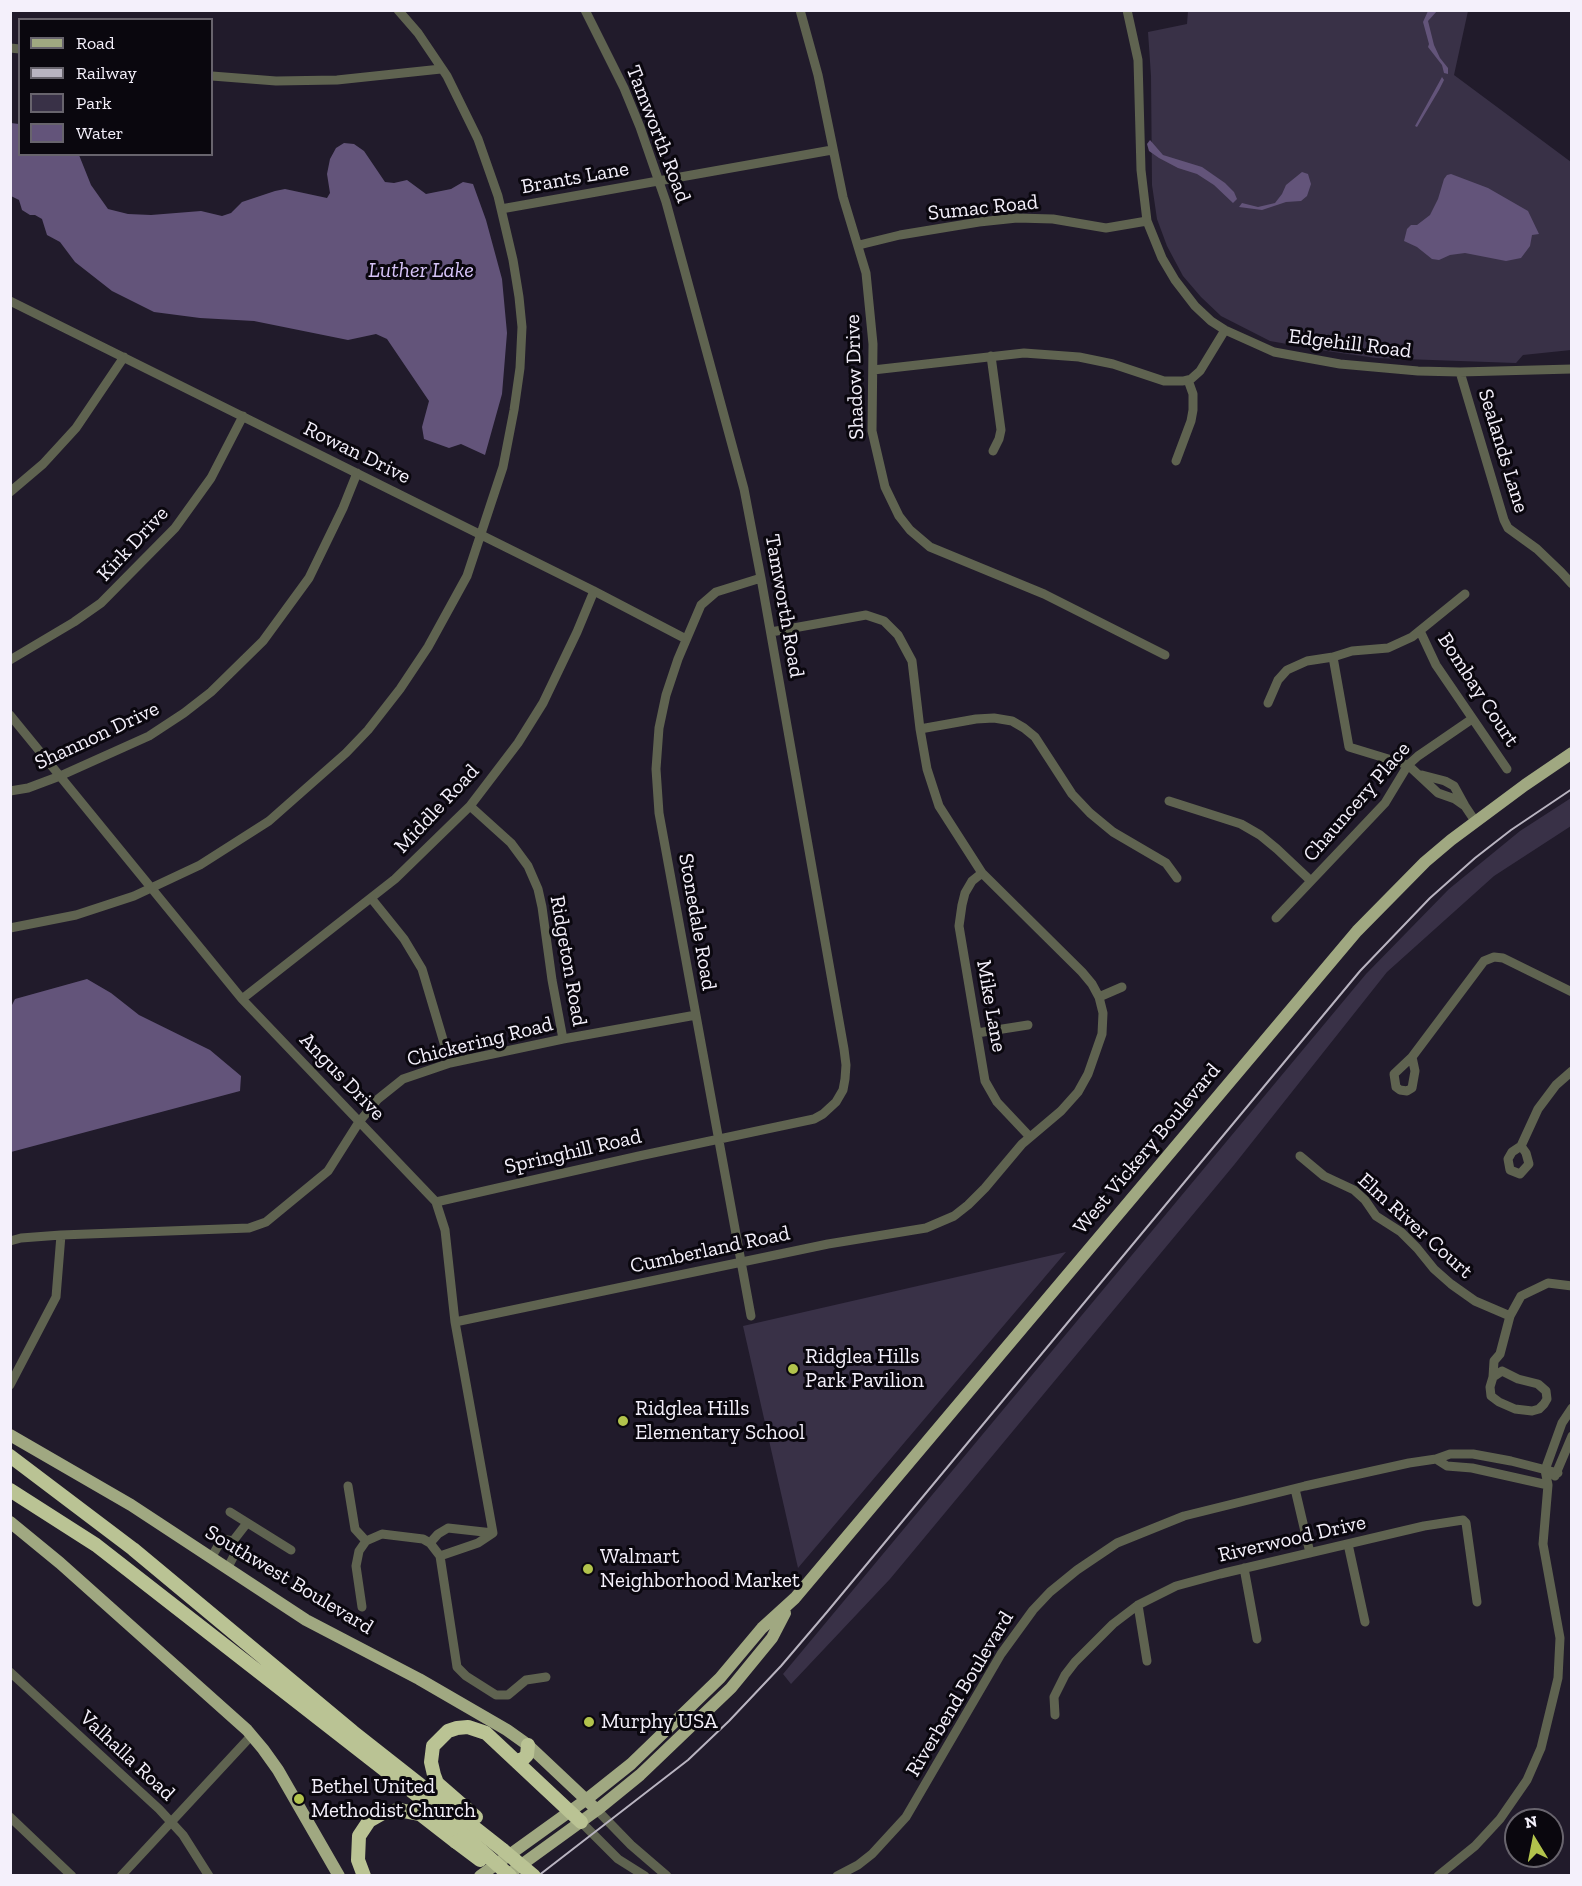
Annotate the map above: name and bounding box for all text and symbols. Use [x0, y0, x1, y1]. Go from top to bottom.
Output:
legend [18, 18, 213, 156]
text: Road [76, 32, 115, 54]
text: Railway [76, 62, 137, 84]
street label: Tamworth Road [620, 62, 696, 206]
text: Park [76, 92, 112, 114]
text: Water [76, 122, 123, 144]
street label: Brants Lane [519, 156, 631, 200]
street label: Sumac Road [927, 190, 1039, 226]
water label: Luther Lake [368, 258, 474, 284]
street label: Shadow Drive [840, 314, 870, 440]
street label: Edgehill Road [1287, 324, 1413, 364]
street label: Sealands Lane [1472, 386, 1534, 516]
street label: Rowan Drive [299, 416, 415, 490]
street label: Kirk Drive [92, 501, 174, 587]
street label: Tamworth Road [759, 532, 809, 680]
street label: Bombay Court [1432, 628, 1524, 752]
street label: Shannon Drive [31, 696, 163, 776]
street label: Chauncery Place [1298, 737, 1416, 867]
street label: Middle Road [389, 759, 485, 859]
street label: Stonedale Road [673, 852, 721, 992]
street label: Ridgeton Road [544, 894, 592, 1028]
street label: Mike Lane [971, 958, 1011, 1054]
street label: Chickering Road [404, 1012, 556, 1072]
street label: Angus Drive [294, 1028, 390, 1126]
street label: West Vickery Boulevard [1068, 1058, 1226, 1240]
street label: Springhill Road [502, 1124, 644, 1180]
street label: Elm River Court [1352, 1168, 1478, 1284]
street label: Cumberland Road [628, 1221, 792, 1279]
place label: Ridglea Hills Park Pavilion [805, 1344, 924, 1394]
marker: Ridglea Hills Park Pavilion [786, 1362, 800, 1376]
place label: Ridglea Hills Elementary School [635, 1396, 805, 1446]
marker: Ridglea Hills Elementary School [616, 1414, 630, 1428]
street label: Riverwood Drive [1216, 1510, 1368, 1568]
street label: Southwest Boulevard [200, 1520, 378, 1640]
place label: Walmart Neighborhood Market [600, 1544, 800, 1594]
marker: Walmart Neighborhood Market [581, 1562, 595, 1576]
street label: Riverbend Boulevard [901, 1607, 1019, 1781]
street label: Valhalla Road [74, 1705, 180, 1807]
place label: Murphy USA [601, 1709, 717, 1735]
marker: Murphy USA [582, 1715, 596, 1729]
place label: Bethel United Methodist Church [311, 1774, 476, 1824]
marker: Bethel United Methodist Church [292, 1792, 306, 1806]
north arrow [1504, 1808, 1564, 1868]
text: N [1523, 1811, 1539, 1832]

